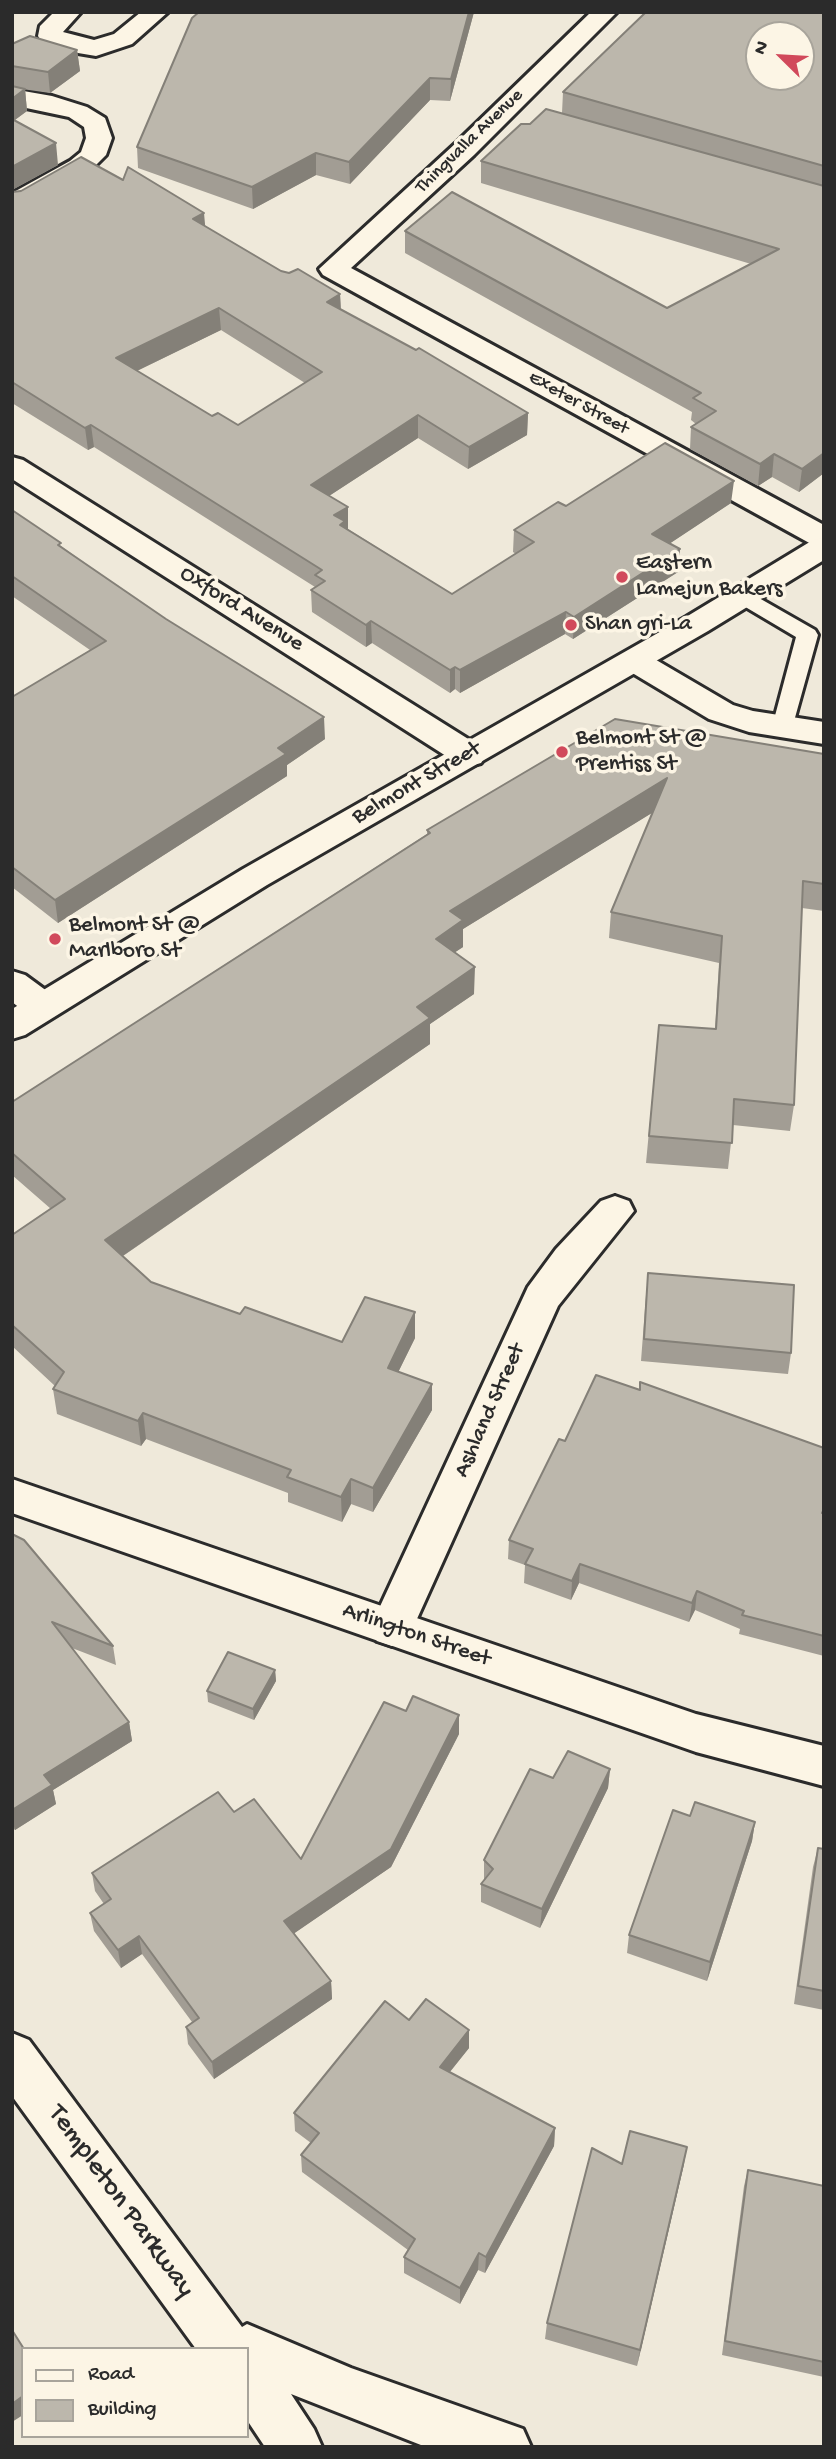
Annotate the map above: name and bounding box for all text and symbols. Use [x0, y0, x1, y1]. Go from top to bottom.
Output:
north arrow [745, 21, 815, 91]
text: N [749, 38, 775, 58]
street label: Thingvalla Avenue [411, 85, 529, 199]
street label: Exeter Street [524, 367, 632, 441]
place label: Eastern Lamejun Bakers [636, 550, 783, 604]
street label: Oxford Avenue [174, 561, 308, 659]
marker: Eastern Lamejun Bakers [614, 569, 630, 585]
place label: Shan gri-La [585, 611, 692, 639]
marker: Shan gri-La [563, 617, 579, 633]
place label: Belmont St @ Prentiss St [576, 725, 707, 779]
street label: Belmont Street [348, 736, 486, 832]
marker: Belmont St @ Prentiss St [554, 744, 570, 760]
place label: Belmont St @ Marlboro St [69, 912, 200, 966]
marker: Belmont St @ Marlboro St [47, 931, 63, 947]
street label: Ashland Street [449, 1340, 533, 1482]
street label: Arlington Street [338, 1598, 494, 1674]
street label: Templeton Parkway [39, 2099, 201, 2305]
legend [21, 2347, 248, 2438]
text: Road [88, 2363, 134, 2388]
text: Building [88, 2398, 157, 2423]

